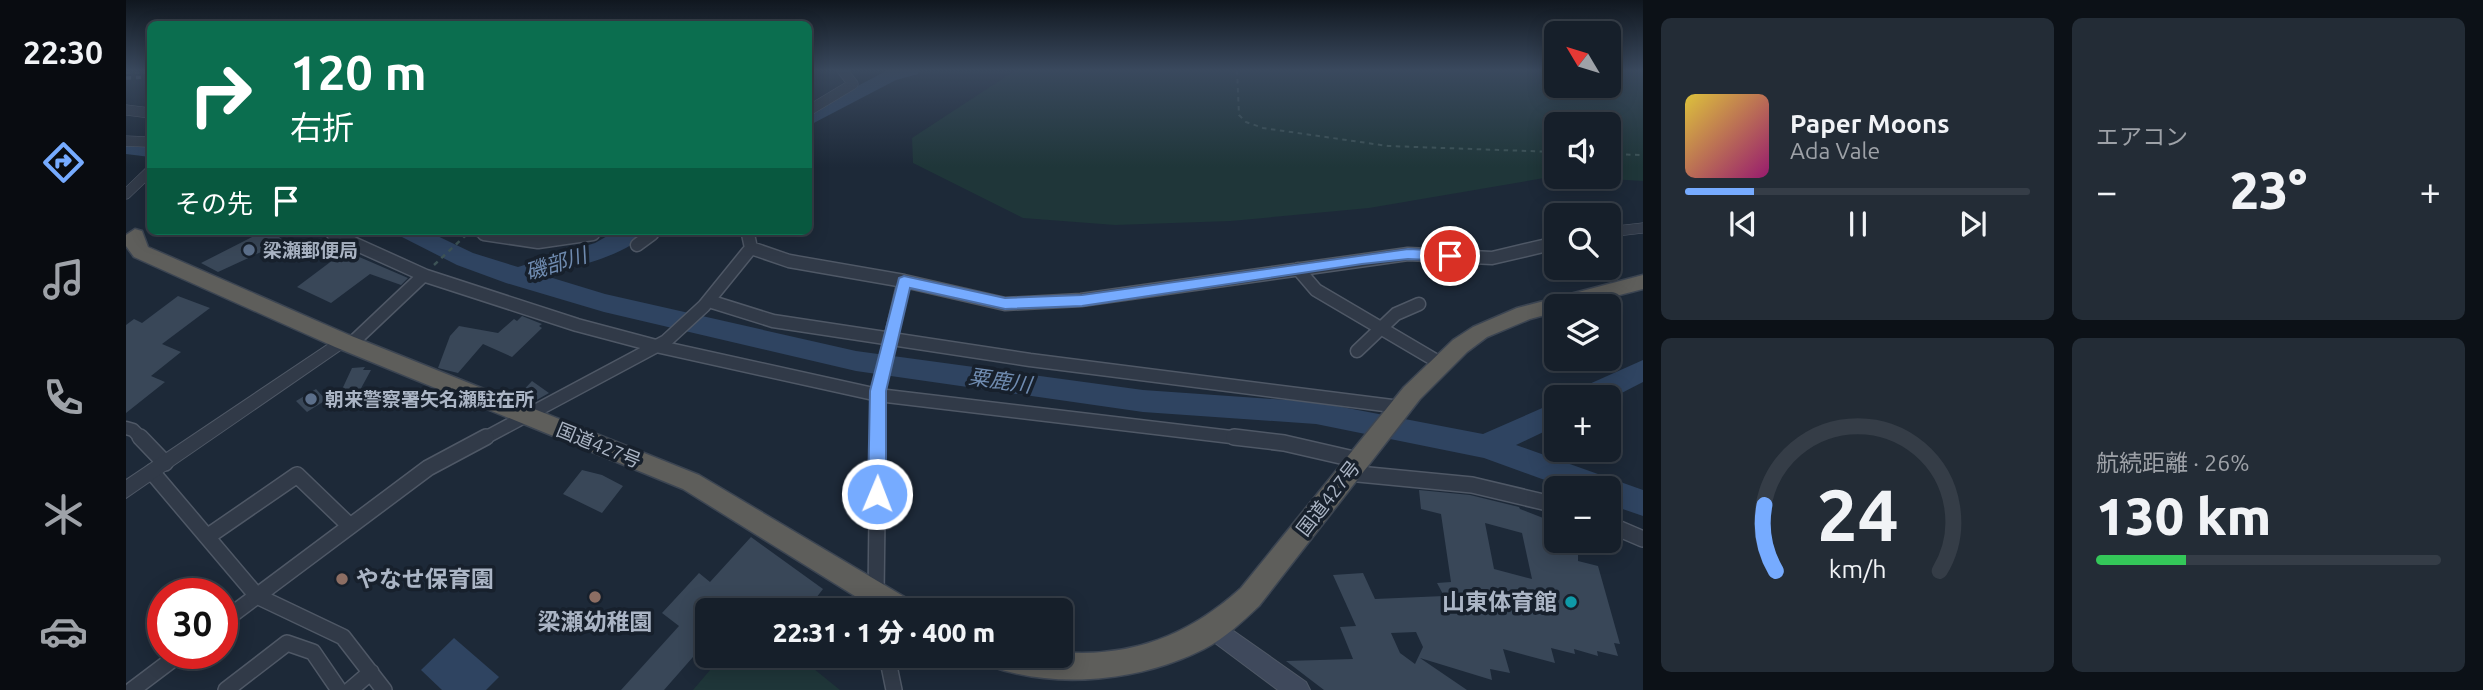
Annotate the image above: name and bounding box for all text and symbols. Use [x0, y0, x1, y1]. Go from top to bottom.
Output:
north arrow [1544, 21, 1620, 98]
map controls [1544, 21, 1621, 553]
text: 22:30 [23, 34, 103, 70]
text: 120 m [290, 44, 427, 99]
icon: right [175, 49, 266, 140]
text: 右折 [290, 109, 354, 145]
text: Paper Moons [1790, 109, 1949, 138]
button: sound [1544, 112, 1621, 189]
text: エアコン [2096, 124, 2188, 149]
icon: directions [39, 138, 88, 187]
text: Ada Vale [1790, 138, 1880, 163]
text: 23° [2230, 161, 2307, 219]
text: − [2096, 170, 2117, 212]
text: + [2420, 170, 2441, 212]
icon: arrive [267, 182, 305, 220]
text: その先 [175, 189, 253, 218]
button: search [1544, 203, 1621, 280]
icon: previous [1724, 205, 1762, 243]
icon: pause [1839, 205, 1877, 243]
icon: next [1954, 205, 1992, 243]
pin [1420, 226, 1480, 286]
icon: arrive [1431, 237, 1469, 275]
place label: 梁瀬郵便局 [263, 239, 358, 261]
marker: 梁瀬郵便局 [241, 242, 257, 258]
water label: 磯部川 [522, 242, 591, 284]
icon: music [39, 255, 88, 304]
button: layers [1544, 294, 1621, 371]
water label: 粟鹿川 [967, 364, 1035, 397]
icon: phone [39, 373, 88, 422]
button: + [1544, 385, 1621, 462]
place label: 朝来警察署矢名瀬駐在所 [325, 388, 534, 410]
marker: 朝来警察署矢名瀬駐在所 [303, 391, 319, 407]
street label: 国道427号 [554, 418, 644, 472]
text: 航続距離 · 26% [2096, 450, 2249, 475]
street label: 国道427号 [1292, 456, 1364, 540]
position arrow [840, 457, 914, 531]
text: 24 [1816, 473, 1899, 555]
button: − [1544, 476, 1621, 553]
text: 130 km [2096, 487, 2271, 545]
icon: climate [39, 490, 88, 539]
text: km/h [1829, 555, 1886, 583]
place label: やなせ保育園 [356, 566, 494, 591]
marker: やなせ保育園 [334, 571, 350, 587]
speed limit sign: 30 [147, 578, 238, 669]
marker: 梁瀬幼稚園 [587, 589, 603, 605]
place label: 山東体育館 [1442, 589, 1557, 614]
marker: 山東体育館 [1563, 594, 1579, 610]
icon: car [39, 607, 88, 656]
place label: 梁瀬幼稚園 [538, 609, 653, 634]
text: 22:31 · 1 分 · 400 m [773, 618, 995, 647]

